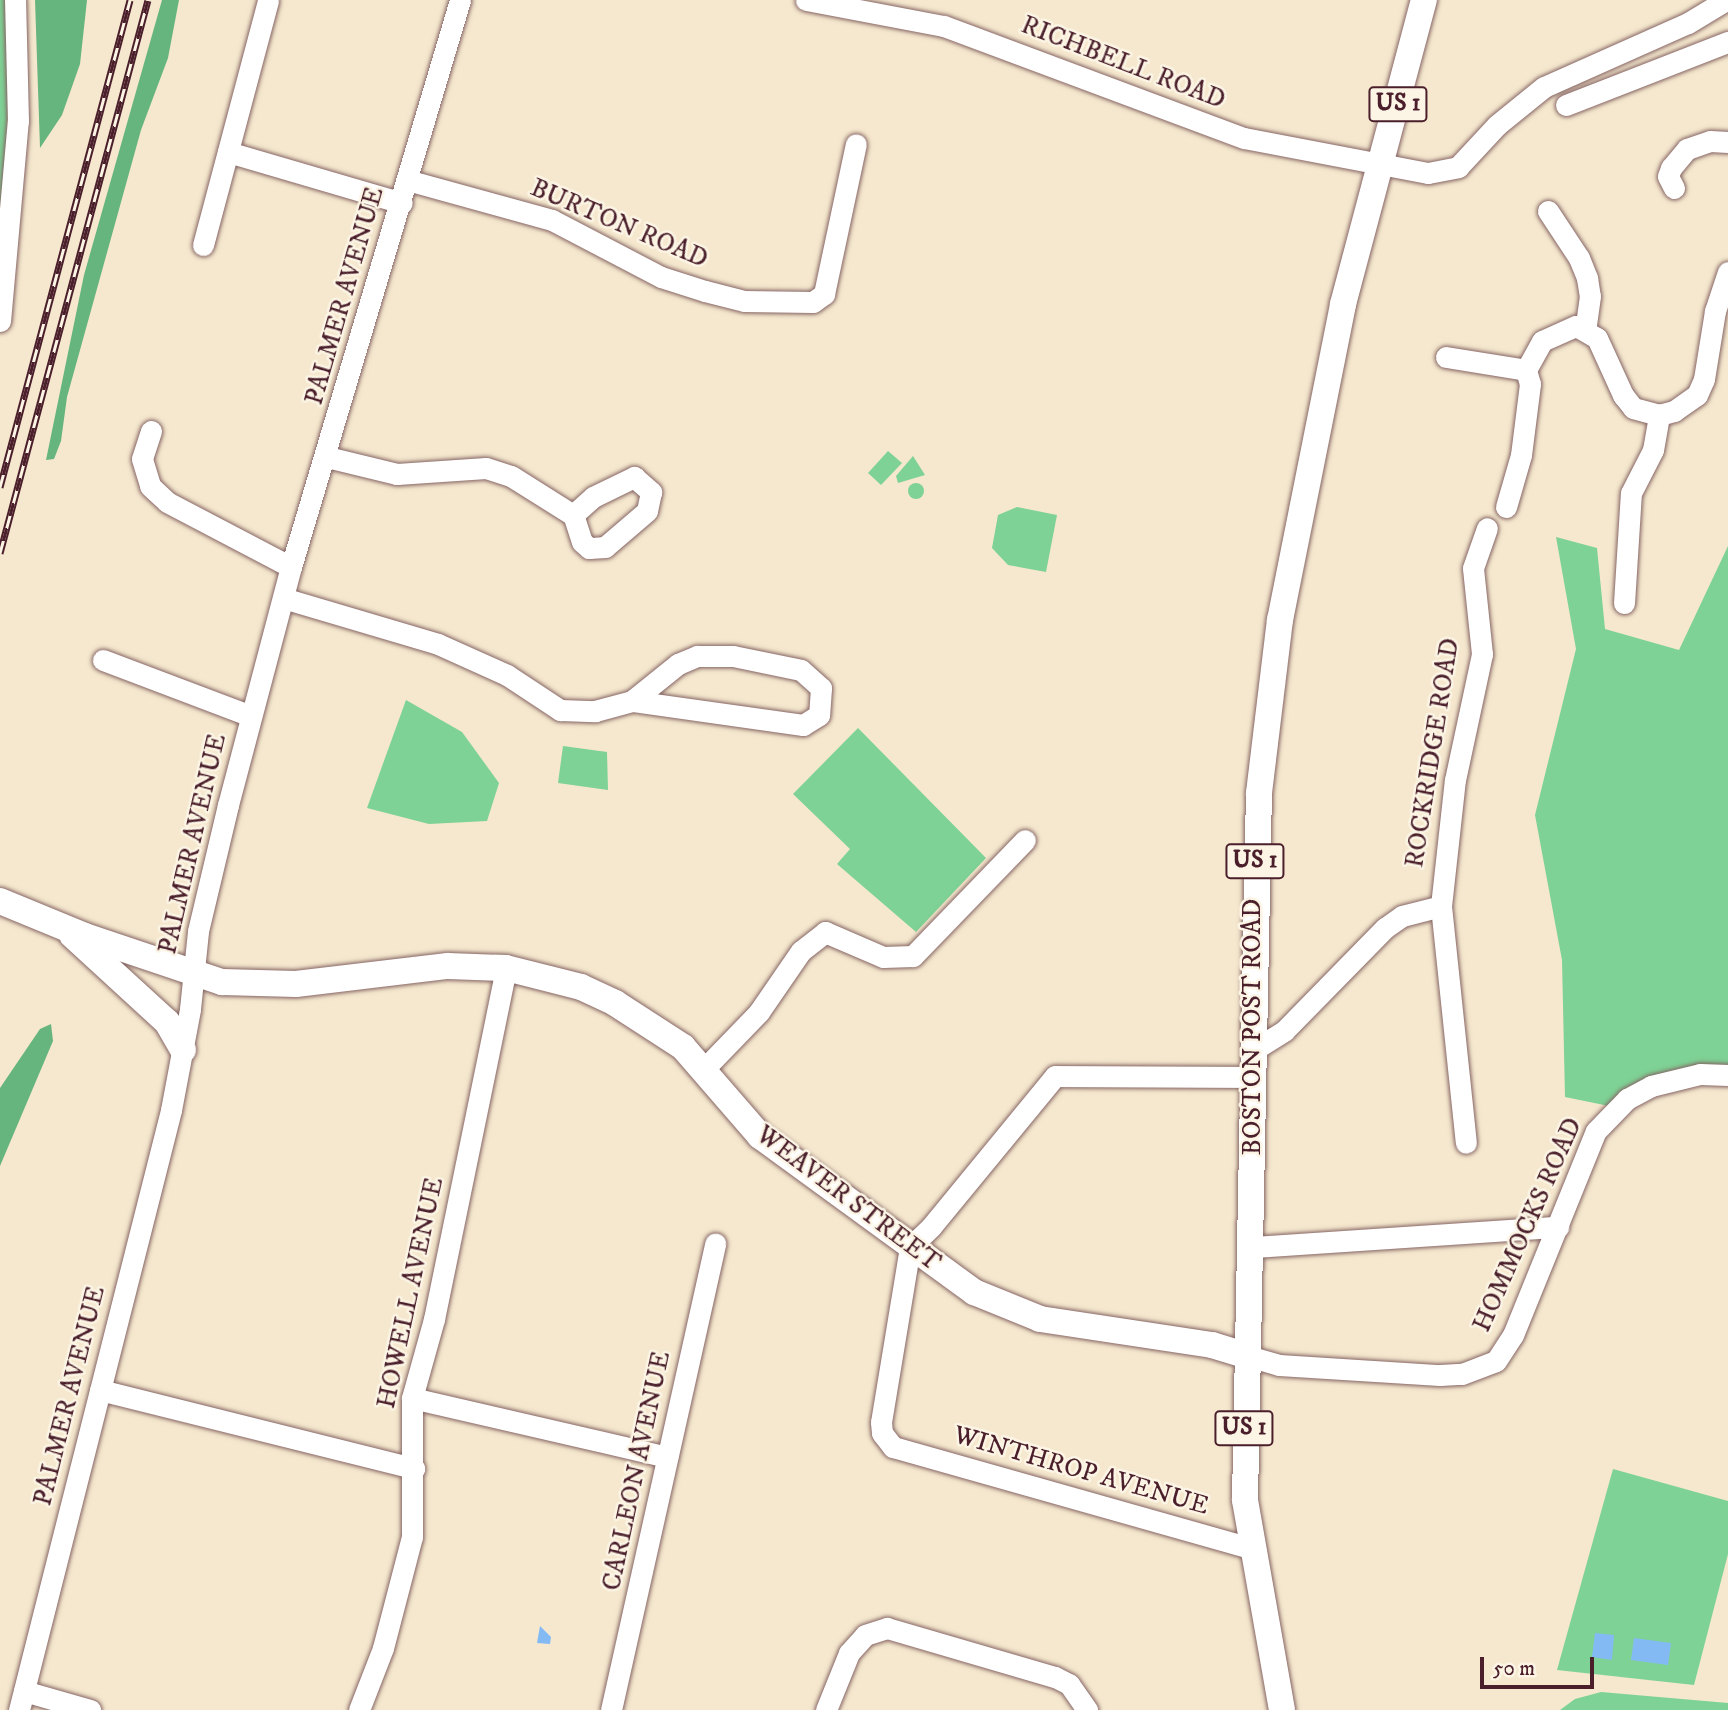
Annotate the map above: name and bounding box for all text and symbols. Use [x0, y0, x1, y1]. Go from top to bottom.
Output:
street label: RICHBELL ROAD [1017, 10, 1229, 116]
road number: US 1 [1368, 84, 1428, 124]
street label: BURTON ROAD [526, 173, 712, 275]
street label: PALMER AVENUE [299, 183, 391, 409]
street label: ROCKRIDGE ROAD [1399, 636, 1467, 870]
street label: PALMER AVENUE [152, 731, 234, 957]
road number: US 1 [1225, 840, 1285, 882]
street label: BOSTON POST ROAD [1237, 899, 1269, 1155]
street label: HOMMOCKS ROAD [1467, 1113, 1589, 1337]
street label: WEAVER STREET [750, 1119, 946, 1279]
street label: HOWELL AVENUE [371, 1175, 451, 1411]
street label: PALMER AVENUE [28, 1283, 112, 1509]
street label: CARLEON AVENUE [596, 1348, 678, 1594]
road number: US 1 [1214, 1408, 1274, 1448]
street label: WINTHROP AVENUE [950, 1420, 1212, 1522]
scale bar [1483, 1644, 1597, 1688]
text: 50 m [1493, 1656, 1535, 1682]

